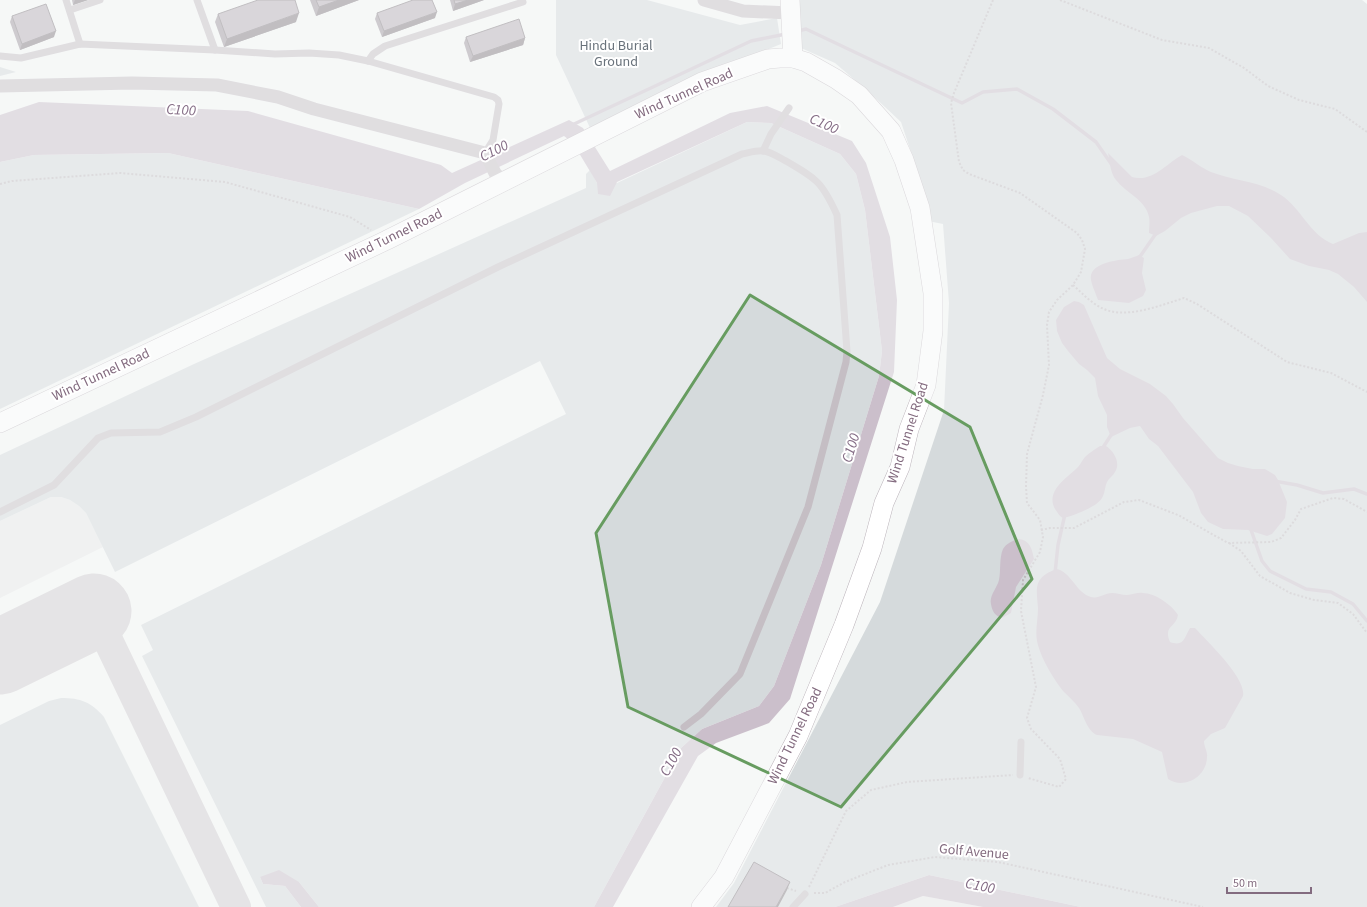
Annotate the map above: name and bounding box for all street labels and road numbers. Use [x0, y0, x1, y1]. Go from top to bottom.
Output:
street label: Wind Tunnel Road [632, 63, 736, 125]
street label: Wind Tunnel Road [342, 204, 446, 268]
street label: Wind Tunnel Road [49, 344, 153, 406]
street label: Wind Tunnel Road [882, 380, 934, 486]
street label: Wind Tunnel Road [763, 684, 827, 788]
street label: Golf Avenue [938, 839, 1010, 865]

